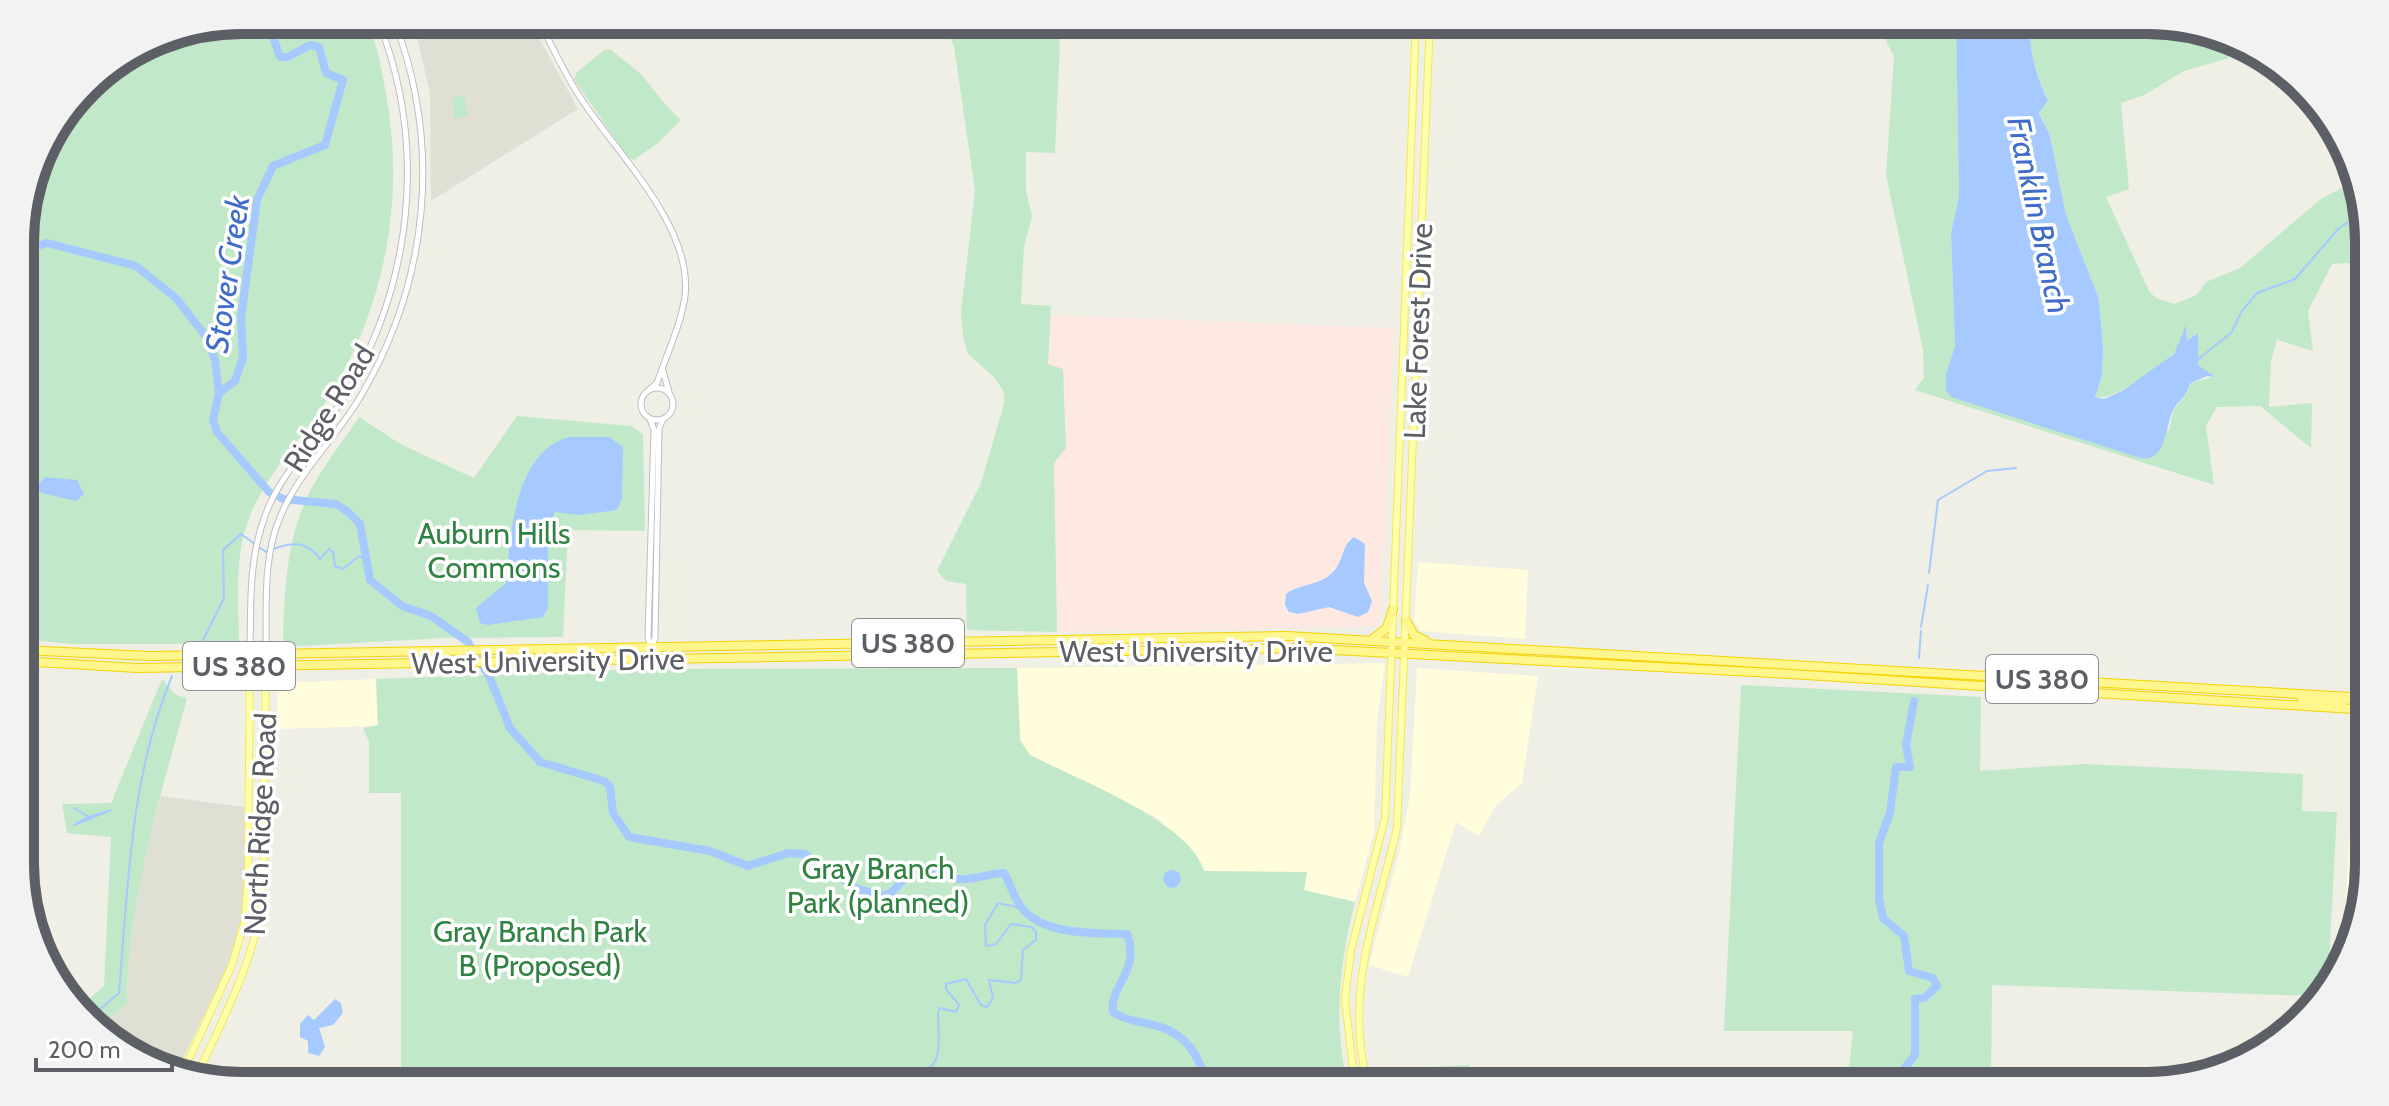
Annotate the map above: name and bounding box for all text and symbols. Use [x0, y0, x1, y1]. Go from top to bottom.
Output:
water label: Franklin Branch [1999, 113, 2079, 317]
water label: Stover Creek [197, 192, 258, 355]
street label: Lake Forest Drive [1396, 222, 1440, 440]
street label: Ridge Road [275, 338, 383, 478]
park label: Auburn Hills Commons [417, 515, 571, 586]
road number: US 380 [852, 619, 964, 667]
street label: West University Drive [1059, 633, 1333, 670]
street label: West University Drive [411, 640, 685, 682]
road number: US 380 [183, 642, 295, 690]
road number: US 380 [1986, 655, 2098, 703]
street label: North Ridge Road [236, 712, 284, 936]
park label: Gray Branch Park (planned) [787, 850, 969, 921]
park label: Gray Branch Park B (Proposed) [433, 913, 647, 984]
scale bar [36, 1022, 172, 1072]
text: 200 m [48, 1035, 121, 1064]

